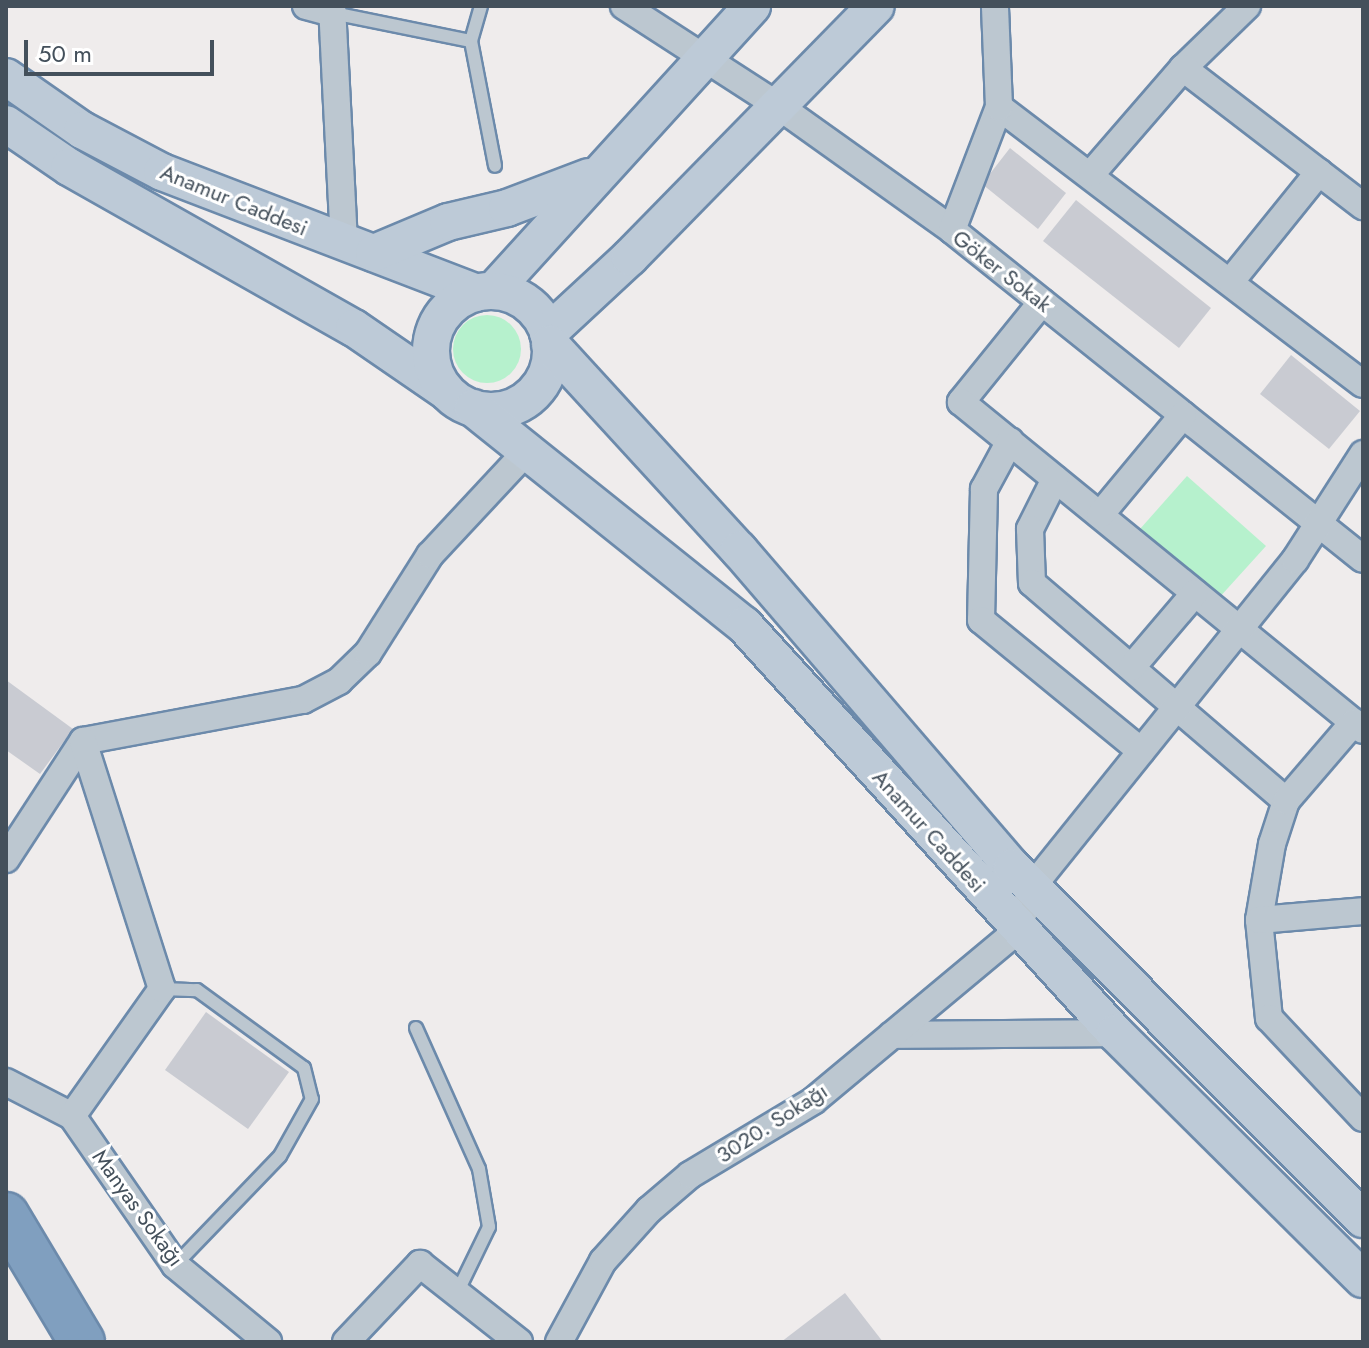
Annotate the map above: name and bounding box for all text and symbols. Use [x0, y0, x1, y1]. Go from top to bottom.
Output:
scale bar [28, 24, 218, 74]
text: 50 m [38, 36, 92, 71]
street label: Anamur Caddesi [157, 159, 311, 241]
street label: Göker Sokak [947, 224, 1057, 318]
street label: Anamur Caddesi [867, 764, 991, 898]
street label: 3020. Sokağı [712, 1077, 832, 1169]
street label: Manyas Sokağı [87, 1144, 189, 1272]

